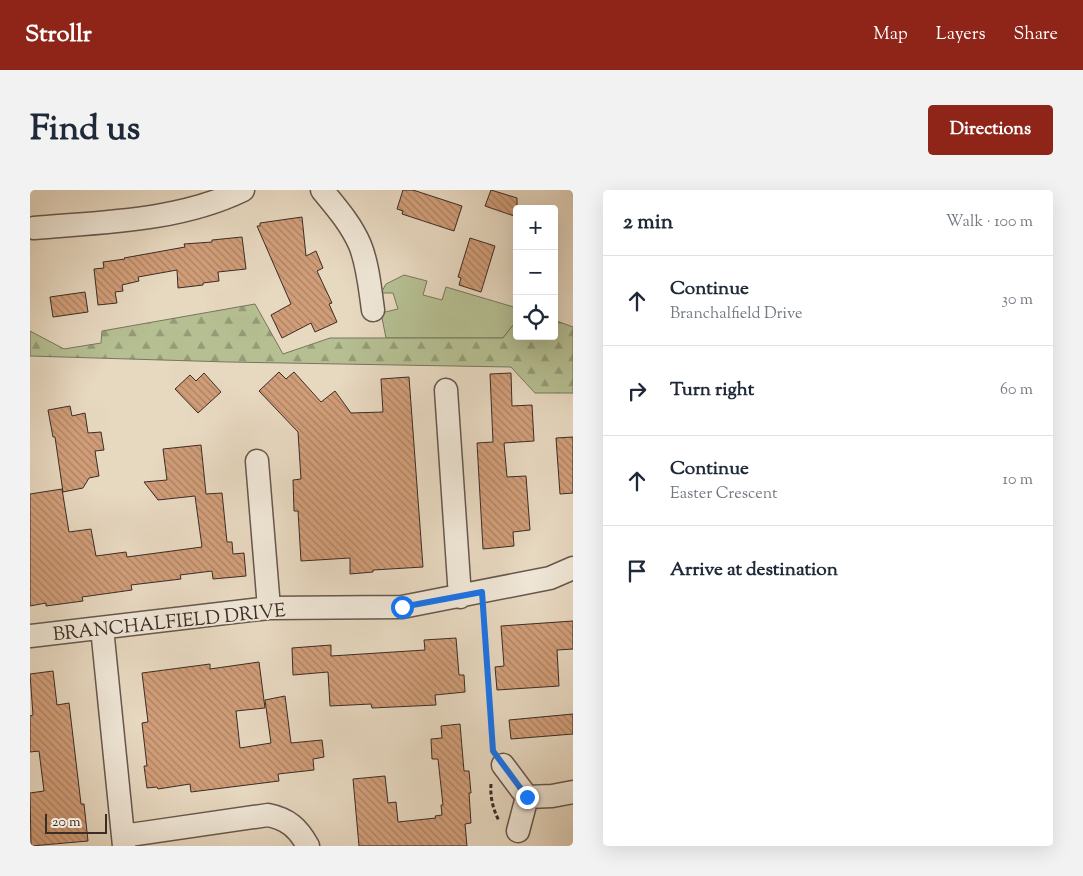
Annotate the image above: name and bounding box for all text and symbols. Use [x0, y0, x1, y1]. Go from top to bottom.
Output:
text: Strollr [25, 18, 92, 52]
text: Map [873, 22, 908, 48]
text: Layers [936, 22, 986, 48]
text: Share [1014, 22, 1058, 48]
text: Find us [30, 105, 140, 156]
button: Directions [928, 105, 1053, 155]
map controls [513, 205, 558, 340]
button: + [513, 205, 558, 250]
text: 2 min [623, 208, 673, 238]
text: Walk · 100 m [946, 211, 1033, 234]
button: − [513, 250, 558, 295]
text: Continue [670, 276, 749, 303]
icon: ahead [623, 287, 651, 315]
text: 30 m [1002, 289, 1033, 312]
button: locate [513, 295, 558, 340]
text: Branchalfield Drive [670, 303, 802, 326]
icon: right [623, 377, 651, 405]
text: Turn right [670, 377, 754, 404]
text: 60 m [1000, 379, 1033, 402]
text: Continue [670, 456, 749, 483]
icon: ahead [623, 467, 651, 495]
text: 10 m [1003, 469, 1033, 492]
text: Easter Crescent [670, 483, 778, 506]
icon: arrive [623, 557, 651, 585]
text: Arrive at destination [670, 557, 838, 584]
route start [391, 596, 414, 619]
street label: BRANCHALFIELD DRIVE [52, 598, 288, 649]
route end [516, 786, 539, 809]
scale bar [45, 811, 108, 834]
text: 20 m [52, 813, 81, 833]

